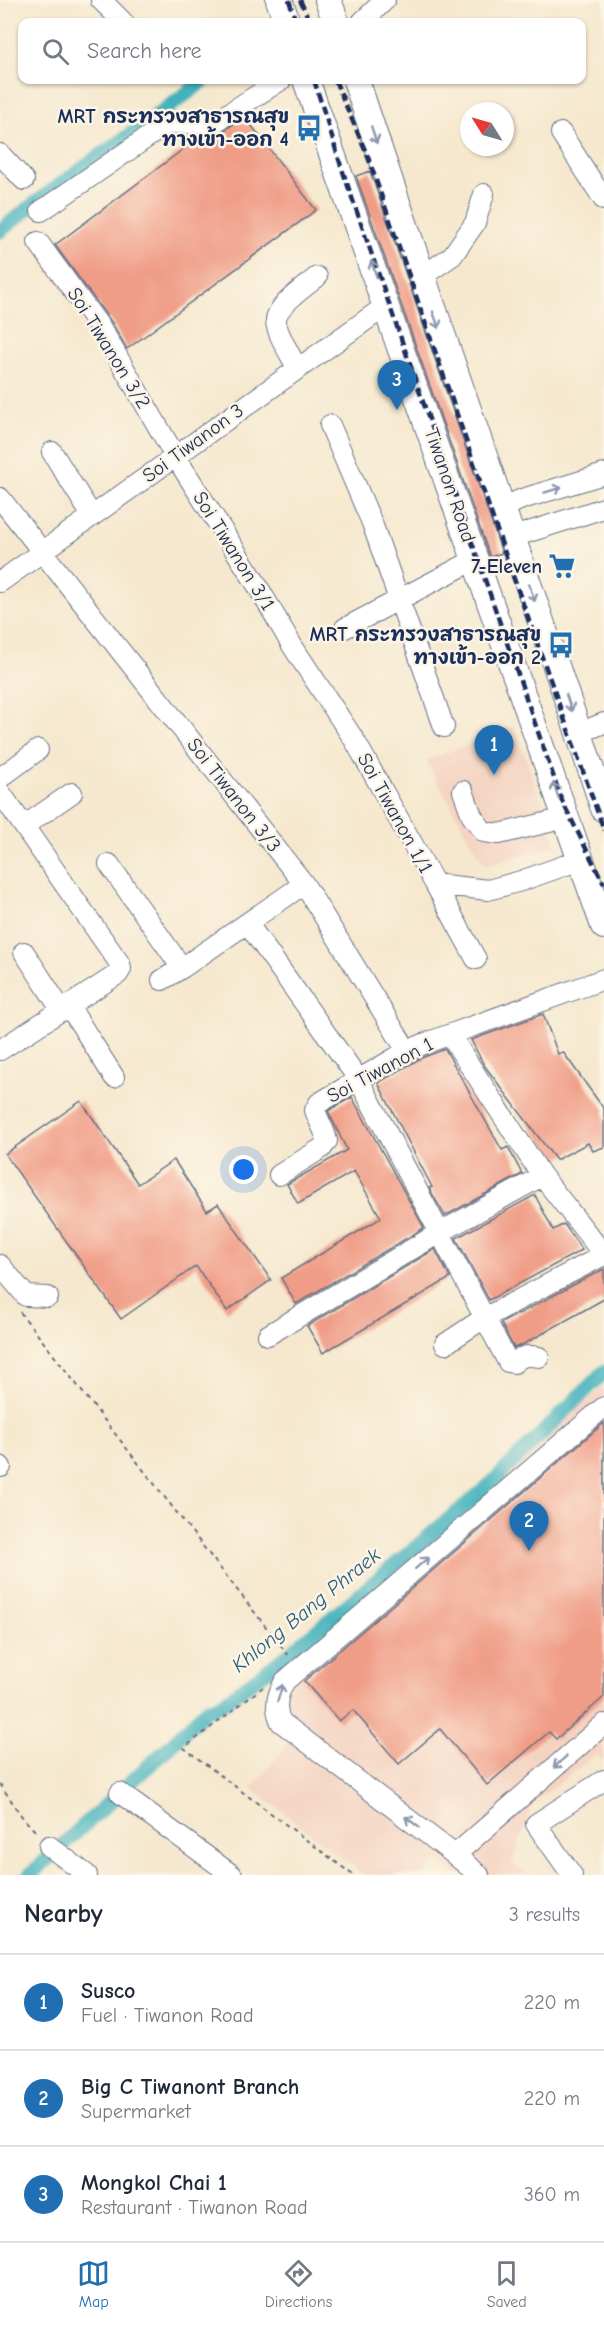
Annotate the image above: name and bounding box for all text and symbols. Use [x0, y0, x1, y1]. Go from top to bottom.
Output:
search box [18, 18, 586, 84]
icon: search [39, 35, 72, 68]
text: Search here [87, 38, 202, 64]
north arrow [460, 102, 514, 156]
place label: MRT กระทรวงสาธารณสุข ทางเข้า-ออก 4 [57, 105, 289, 151]
bus stop icon: MRT กระทรวงสาธารณสุข ทางเข้า-ออก 4 [294, 113, 324, 143]
one-way arrow [370, 125, 381, 144]
one-way arrow [367, 260, 378, 279]
street label: Soi Tiwanon 3/2 [63, 283, 155, 413]
one-way arrow [432, 310, 443, 329]
pin: 3 [378, 360, 416, 410]
street label: Soi Tiwanon 3 [138, 399, 248, 487]
street label: Tiwanon Road [420, 425, 480, 545]
one-way arrow [543, 484, 562, 495]
street label: Soi Tiwanon 3/1 [188, 487, 280, 615]
supermarket icon: 7-Eleven [547, 551, 577, 581]
place label: 7-Eleven [471, 555, 542, 578]
one-way arrow [527, 583, 538, 602]
place label: MRT กระทรวงสาธารณสุข ทางเข้า-ออก 2 [309, 623, 541, 669]
bus stop icon: MRT กระทรวงสาธารณสุข ทางเข้า-ออก 2 [546, 630, 576, 660]
one-way arrow [564, 693, 575, 712]
pin: 1 [474, 726, 514, 775]
street label: Soi Tiwanon 3/3 [182, 734, 286, 856]
street label: Soi Tiwanon 1/1 [353, 749, 437, 877]
one-way arrow [550, 782, 561, 801]
street label: Soi Tiwanon 1 [323, 1032, 437, 1108]
your location [229, 1155, 258, 1184]
pin: 2 [510, 1502, 548, 1551]
water label: Khlong Bang Phraek [227, 1542, 386, 1677]
one-way arrow [414, 1556, 429, 1570]
one-way arrow [275, 1684, 286, 1703]
one-way arrow [552, 1756, 568, 1769]
one-way arrow [404, 1816, 420, 1828]
text: Nearby [24, 1899, 103, 1929]
text: 3 results [509, 1903, 580, 1926]
text: Susco [81, 1978, 135, 2004]
text: 1 [40, 1991, 47, 2014]
text: 220 m [524, 1991, 580, 2014]
text: Fuel · Tiwanon Road [81, 2004, 254, 2027]
text: Big C Tiwanont Branch [81, 2074, 299, 2100]
text: 2 [39, 2087, 48, 2110]
text: 220 m [524, 2087, 580, 2110]
text: Supermarket [81, 2100, 191, 2123]
text: Mongkol Chai 1 [81, 2170, 227, 2196]
text: 3 [39, 2183, 48, 2206]
text: 360 m [524, 2183, 580, 2206]
text: Restaurant · Tiwanon Road [81, 2196, 308, 2219]
tab: Map [77, 2257, 110, 2311]
tab: Directions [265, 2257, 332, 2311]
tab: Saved [487, 2257, 527, 2311]

